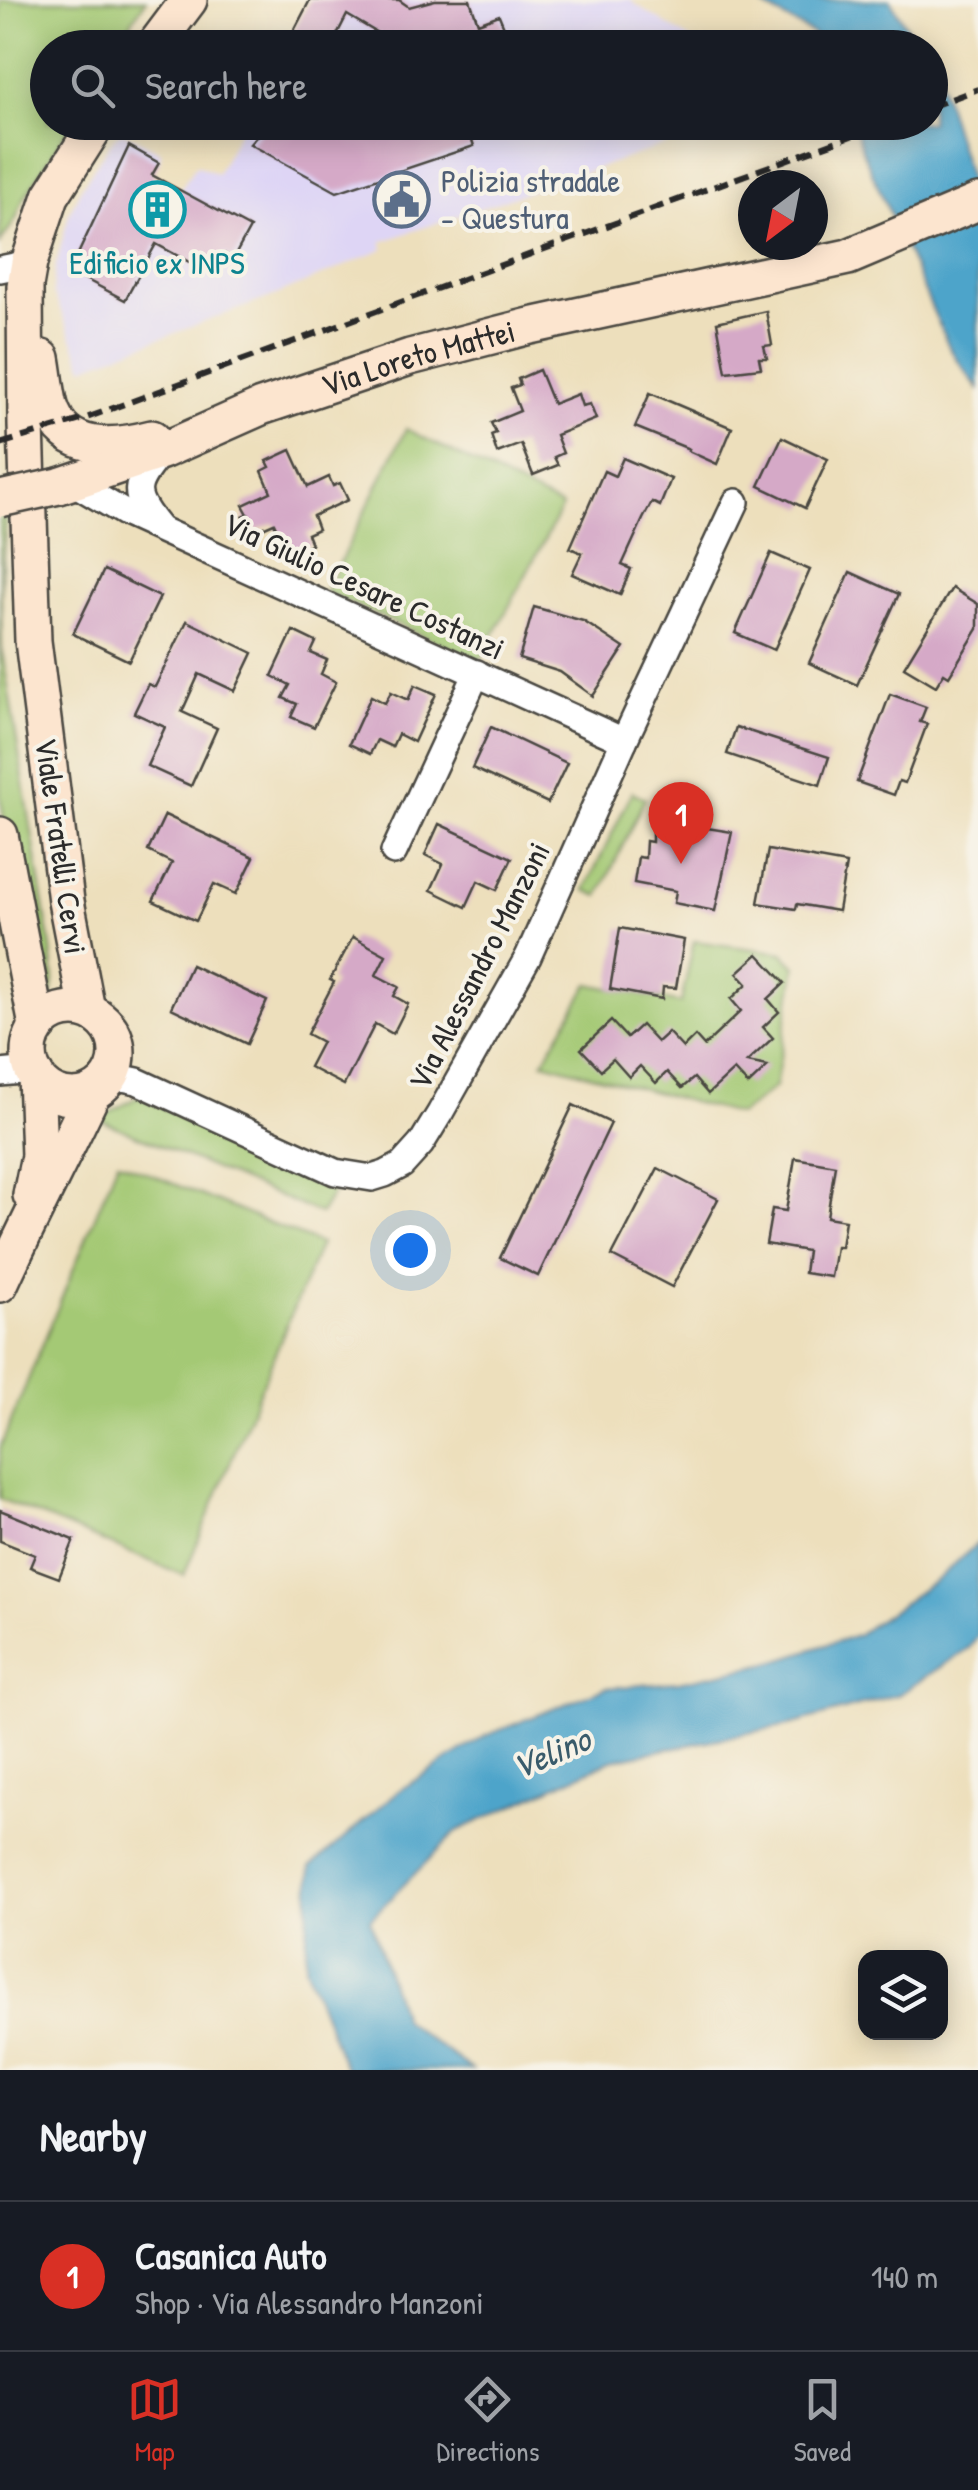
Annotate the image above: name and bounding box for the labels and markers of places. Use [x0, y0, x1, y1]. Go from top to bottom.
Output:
place label: Polizia stradale - Questura [441, 159, 620, 239]
public building icon: Polizia stradale - Questura [372, 169, 432, 229]
building icon: Edificio ex INPS [127, 179, 187, 239]
place label: Edificio ex INPS [69, 241, 245, 284]
pin: 1 [648, 782, 714, 864]

